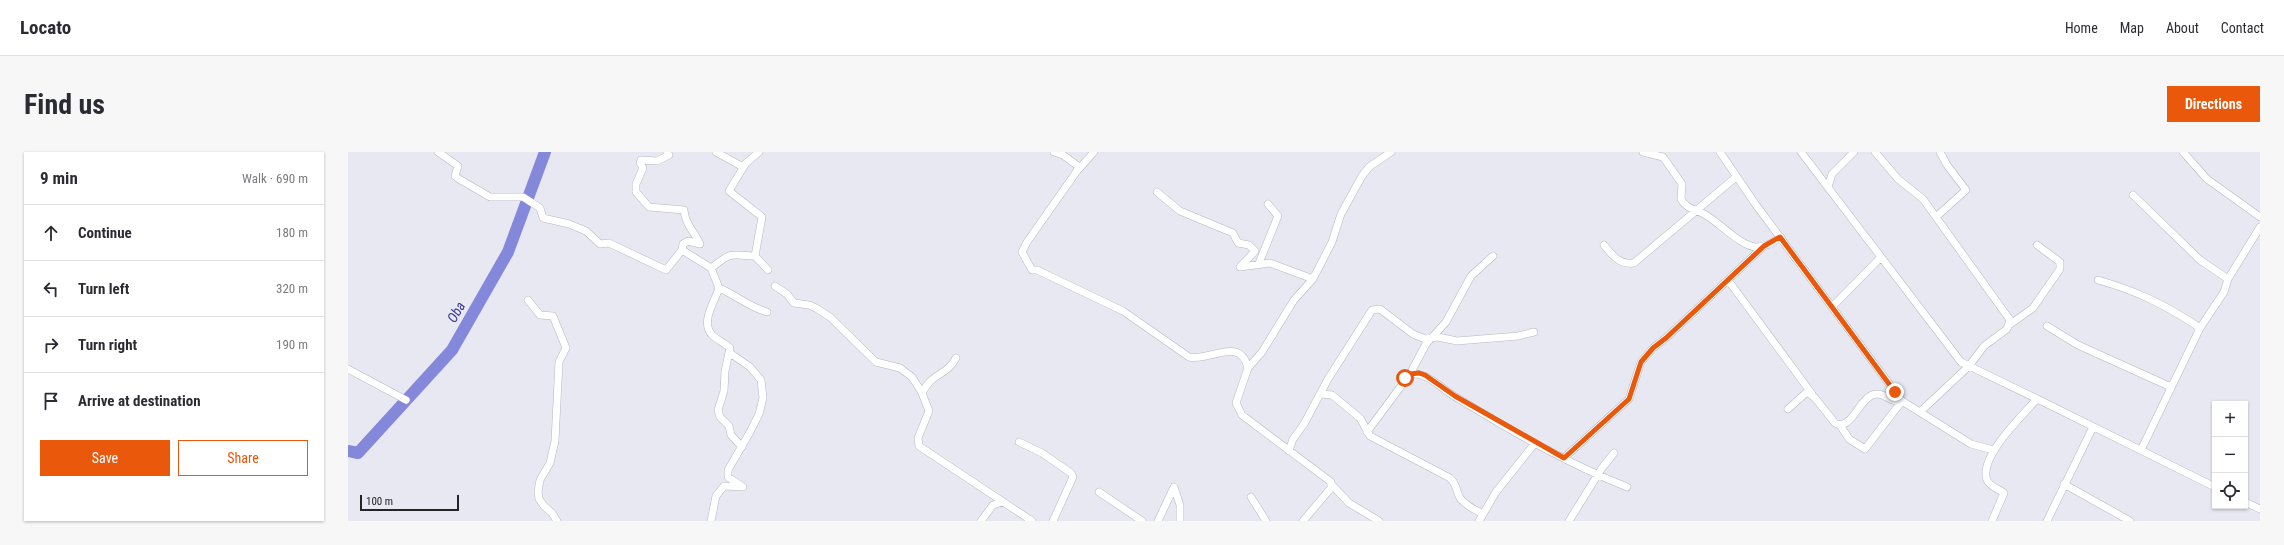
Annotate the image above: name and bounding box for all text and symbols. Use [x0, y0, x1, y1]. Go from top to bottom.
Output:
text: Locato [20, 16, 71, 39]
text: Home [2065, 20, 2098, 36]
text: Map [2120, 20, 2144, 36]
text: About [2166, 20, 2199, 36]
text: Contact [2221, 20, 2264, 36]
button: Directions [2167, 86, 2260, 122]
text: Find us [24, 88, 105, 121]
text: 9 min [40, 168, 78, 188]
text: Walk · 690 m [242, 171, 308, 186]
icon: ahead [40, 222, 62, 244]
text: Continue [78, 224, 132, 242]
text: 180 m [276, 225, 308, 240]
icon: left [40, 278, 62, 300]
text: Turn left [78, 280, 129, 298]
text: 320 m [276, 281, 308, 296]
water label: Oba [444, 299, 468, 325]
icon: right [40, 334, 62, 356]
text: Turn right [78, 336, 137, 354]
text: 190 m [276, 337, 308, 352]
route start [1396, 369, 1414, 387]
route end [1886, 383, 1904, 401]
icon: arrive [40, 390, 62, 412]
text: Arrive at destination [78, 392, 201, 410]
map controls [2212, 401, 2248, 509]
button: + [2212, 401, 2248, 437]
button: − [2212, 437, 2248, 473]
button: Save [40, 440, 170, 476]
button: Share [178, 440, 308, 476]
button: locate [2212, 473, 2248, 509]
scale bar [360, 493, 459, 512]
text: 100 m [366, 495, 393, 508]

